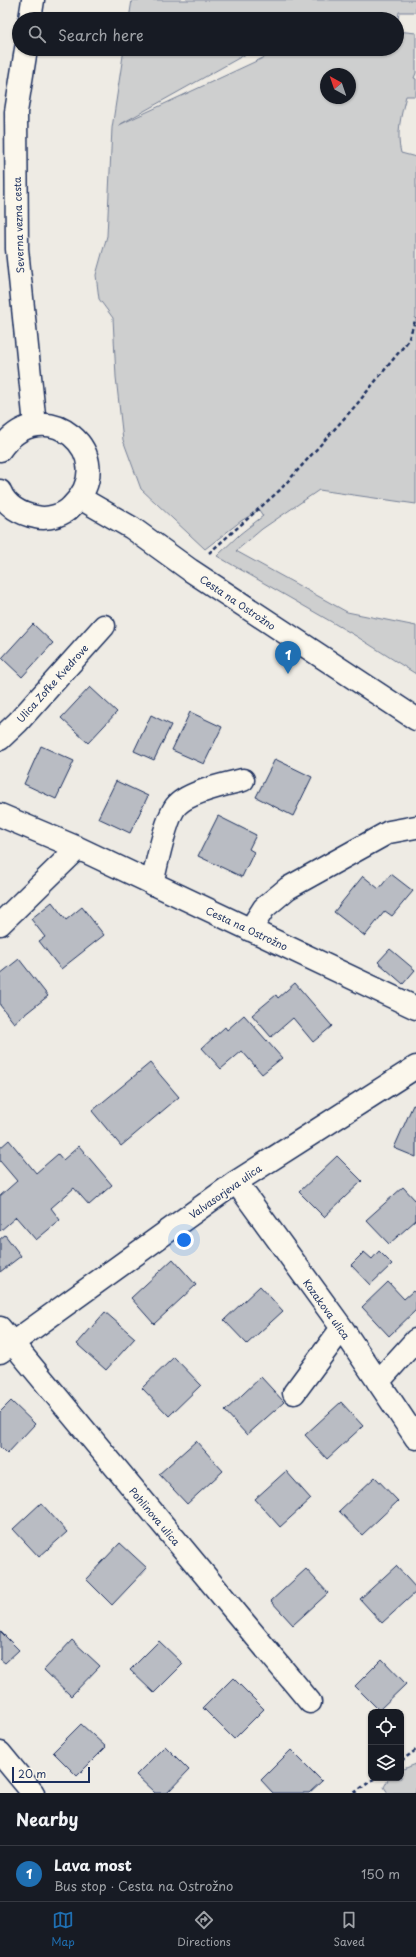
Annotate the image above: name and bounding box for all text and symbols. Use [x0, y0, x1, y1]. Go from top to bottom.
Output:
search box [12, 12, 404, 56]
icon: search [26, 23, 48, 45]
text: Search here [58, 23, 144, 46]
north arrow [320, 68, 356, 104]
street label: Severna vezna cesta [9, 176, 27, 273]
street label: Cesta na Ostrožno [197, 571, 279, 633]
street label: Ulica Zofke Kvedrove [13, 641, 91, 725]
pin: 1 [275, 641, 301, 674]
street label: Cesta na Ostrožno [204, 902, 291, 954]
street label: Valvasorjeva ulica [186, 1160, 265, 1222]
your location [174, 1230, 194, 1250]
street label: Kozakova ulica [300, 1276, 354, 1343]
street label: Pohlinova ulica [126, 1484, 184, 1549]
map controls [368, 1709, 404, 1781]
button: locate [368, 1709, 404, 1745]
button: layers [368, 1745, 404, 1781]
scale bar [12, 1765, 90, 1784]
text: 20 m [18, 1765, 46, 1782]
text: Nearby [16, 1806, 78, 1832]
text: Lava most [54, 1853, 132, 1876]
text: 1 [26, 1864, 32, 1883]
text: 150 m [361, 1864, 400, 1883]
text: Bus stop · Cesta na Ostrožno [54, 1876, 233, 1895]
tab: Map [51, 1909, 75, 1950]
tab: Directions [177, 1909, 231, 1950]
tab: Saved [333, 1909, 365, 1950]

